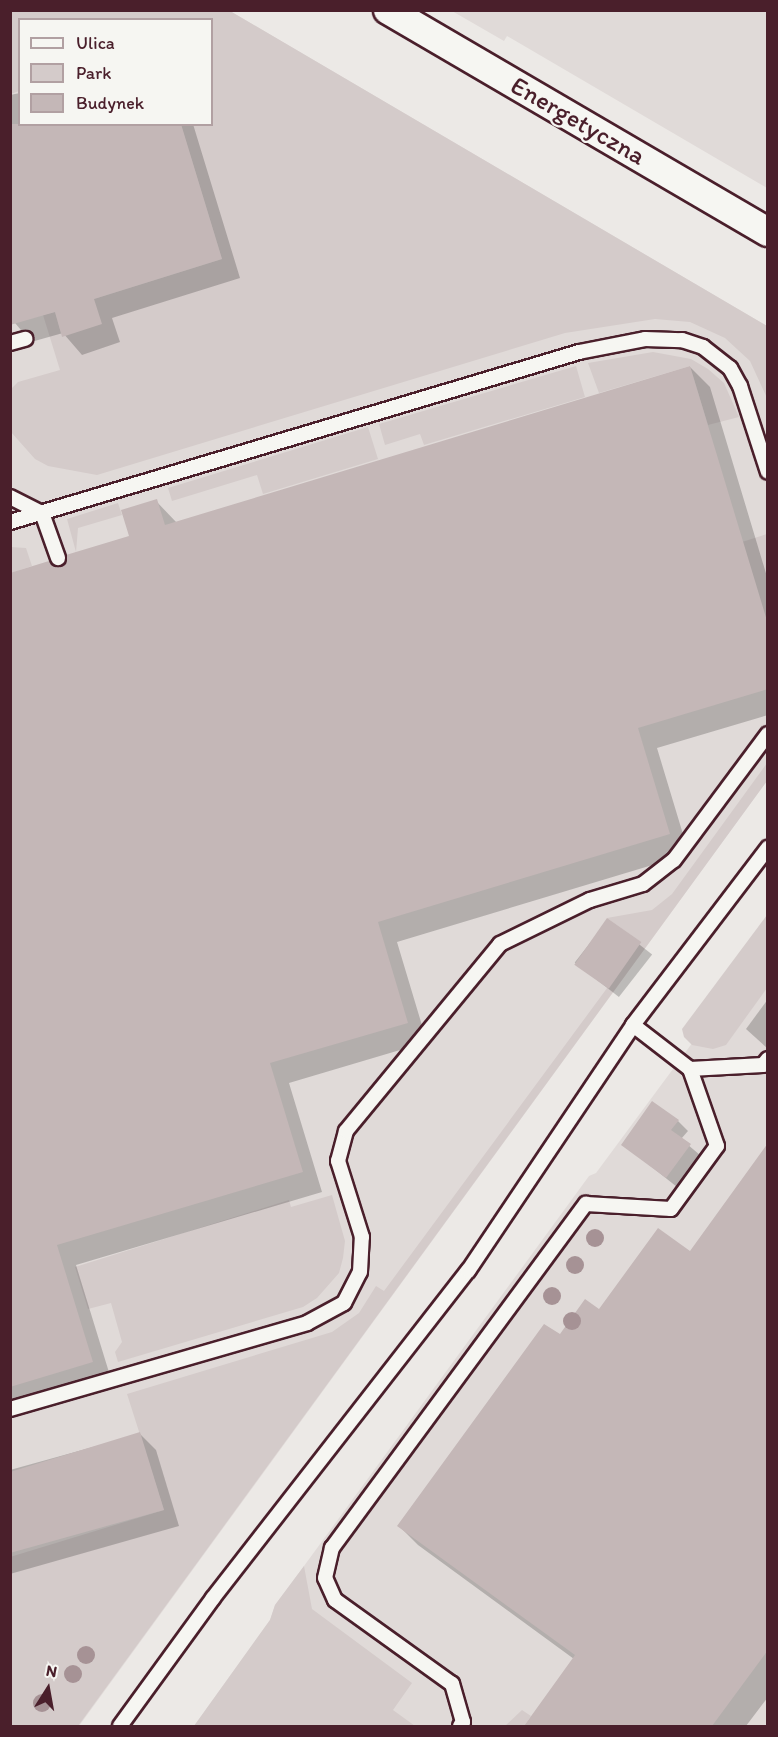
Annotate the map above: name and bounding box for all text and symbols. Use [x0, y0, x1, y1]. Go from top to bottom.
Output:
legend [18, 18, 213, 126]
text: Ulica [76, 32, 115, 54]
text: Park [76, 62, 111, 84]
street label: Energetyczna [505, 70, 651, 172]
text: Budynek [76, 92, 144, 114]
north arrow [18, 1659, 78, 1719]
text: N [44, 1660, 59, 1681]

